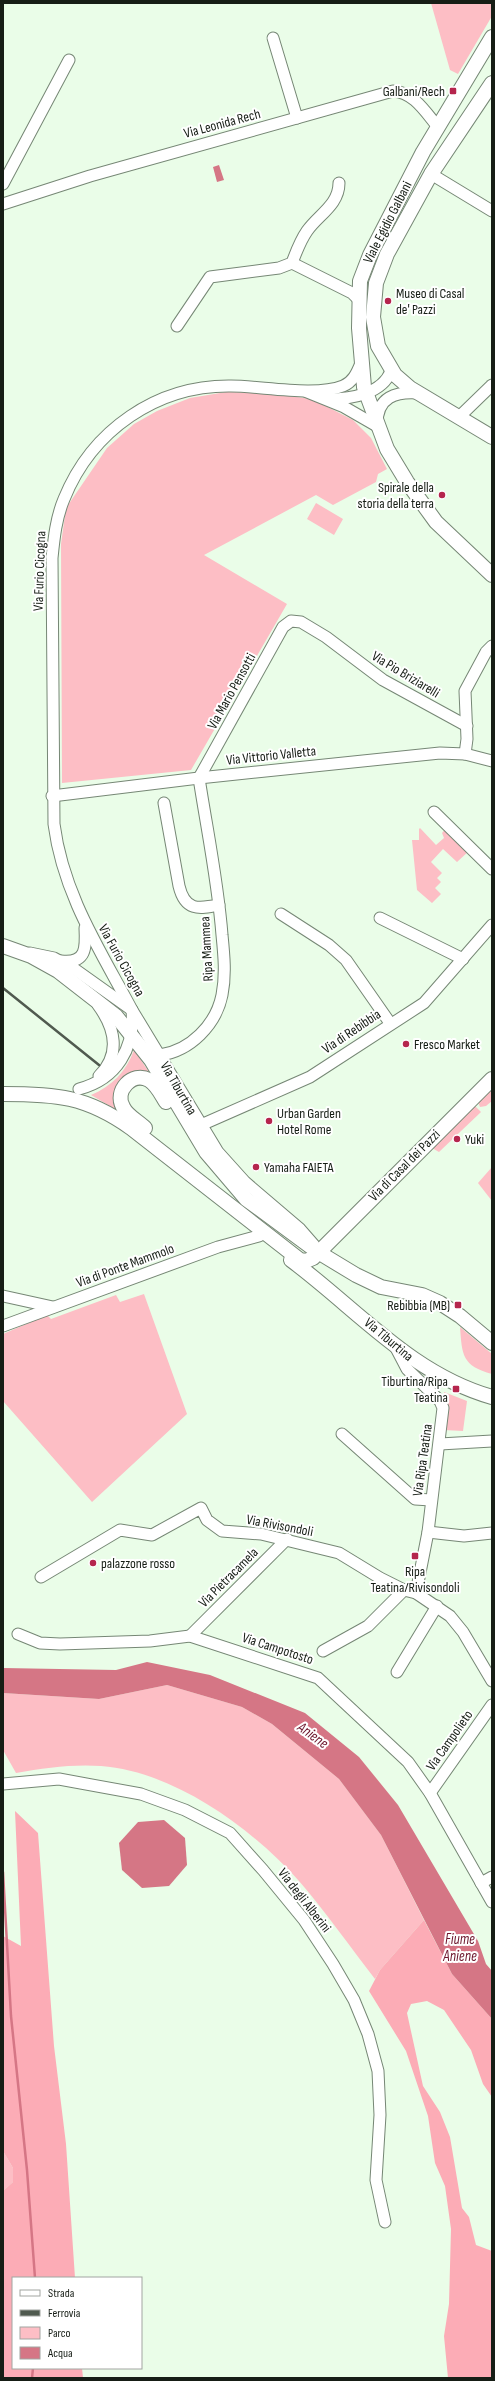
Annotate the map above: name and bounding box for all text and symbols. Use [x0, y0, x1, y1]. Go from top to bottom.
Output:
place label: Galbani/Rech [383, 83, 445, 100]
marker: Galbani/Rech [448, 86, 458, 96]
street label: Via Leonida Rech [182, 105, 262, 142]
street label: Viale Egidio Galbani [359, 178, 415, 266]
place label: Museo di Casal de' Pazzi [396, 285, 464, 318]
marker: Museo di Casal de' Pazzi [383, 296, 393, 306]
place label: Spirale della storia della terra [358, 479, 434, 512]
marker: Spirale della storia della terra [437, 490, 447, 500]
street label: Via Furio Cicogna [30, 531, 49, 611]
street label: Via Pio Briziarelli [369, 647, 443, 701]
street label: Via Mario Pensotti [204, 650, 259, 732]
street label: Via Vittorio Valletta [225, 742, 317, 769]
street label: Ripa Mammea [196, 916, 217, 982]
street label: Via Furio Cicogna [95, 921, 148, 999]
street label: Via di Rebibbia [319, 1006, 384, 1057]
place label: Fresco Market [414, 1036, 480, 1053]
marker: Fresco Market [401, 1039, 411, 1049]
street label: Via Tiburtina [156, 1058, 201, 1118]
place label: Urban Garden Hotel Rome [277, 1105, 341, 1138]
marker: Urban Garden Hotel Rome [264, 1116, 274, 1126]
street label: Via di Casal dei Pazzi [365, 1126, 444, 1205]
place label: Yuki [465, 1131, 484, 1148]
marker: Yuki [452, 1134, 462, 1144]
place label: Yamaha FAIETA [264, 1159, 335, 1176]
marker: Yamaha FAIETA [251, 1162, 261, 1172]
street label: Via di Ponte Mammolo [74, 1240, 177, 1291]
place label: Rebibbia (MB) [387, 1297, 450, 1314]
marker: Rebibbia (MB) [453, 1300, 463, 1310]
street label: Via Tiburtina [361, 1314, 417, 1365]
place label: Tiburtina/Ripa Teatina [381, 1373, 448, 1406]
marker: Tiburtina/Ripa Teatina [451, 1384, 461, 1394]
street label: Via Ripa Teatina [409, 1423, 436, 1497]
street label: Via Rivisondoli [245, 1511, 315, 1540]
street label: Via Pietracamela [195, 1544, 262, 1611]
marker: Ripa Teatina/Rivisondoli [410, 1551, 420, 1561]
place label: palazzone rosso [101, 1555, 175, 1572]
marker: palazzone rosso [88, 1558, 98, 1568]
place label: Ripa Teatina/Rivisondoli [370, 1563, 460, 1596]
street label: Via Campotosto [240, 1629, 316, 1668]
street label: Via Campolieto [422, 1707, 477, 1774]
water label: Aniene [293, 1717, 332, 1753]
street label: Via degli Alberini [274, 1865, 335, 1936]
water label: Fiume Aniene [442, 1930, 477, 1966]
legend [12, 2277, 142, 2369]
text: Strada [48, 2286, 75, 2301]
text: Ferrovia [48, 2306, 81, 2321]
text: Parco [48, 2326, 71, 2341]
text: Acqua [47, 2346, 73, 2361]

